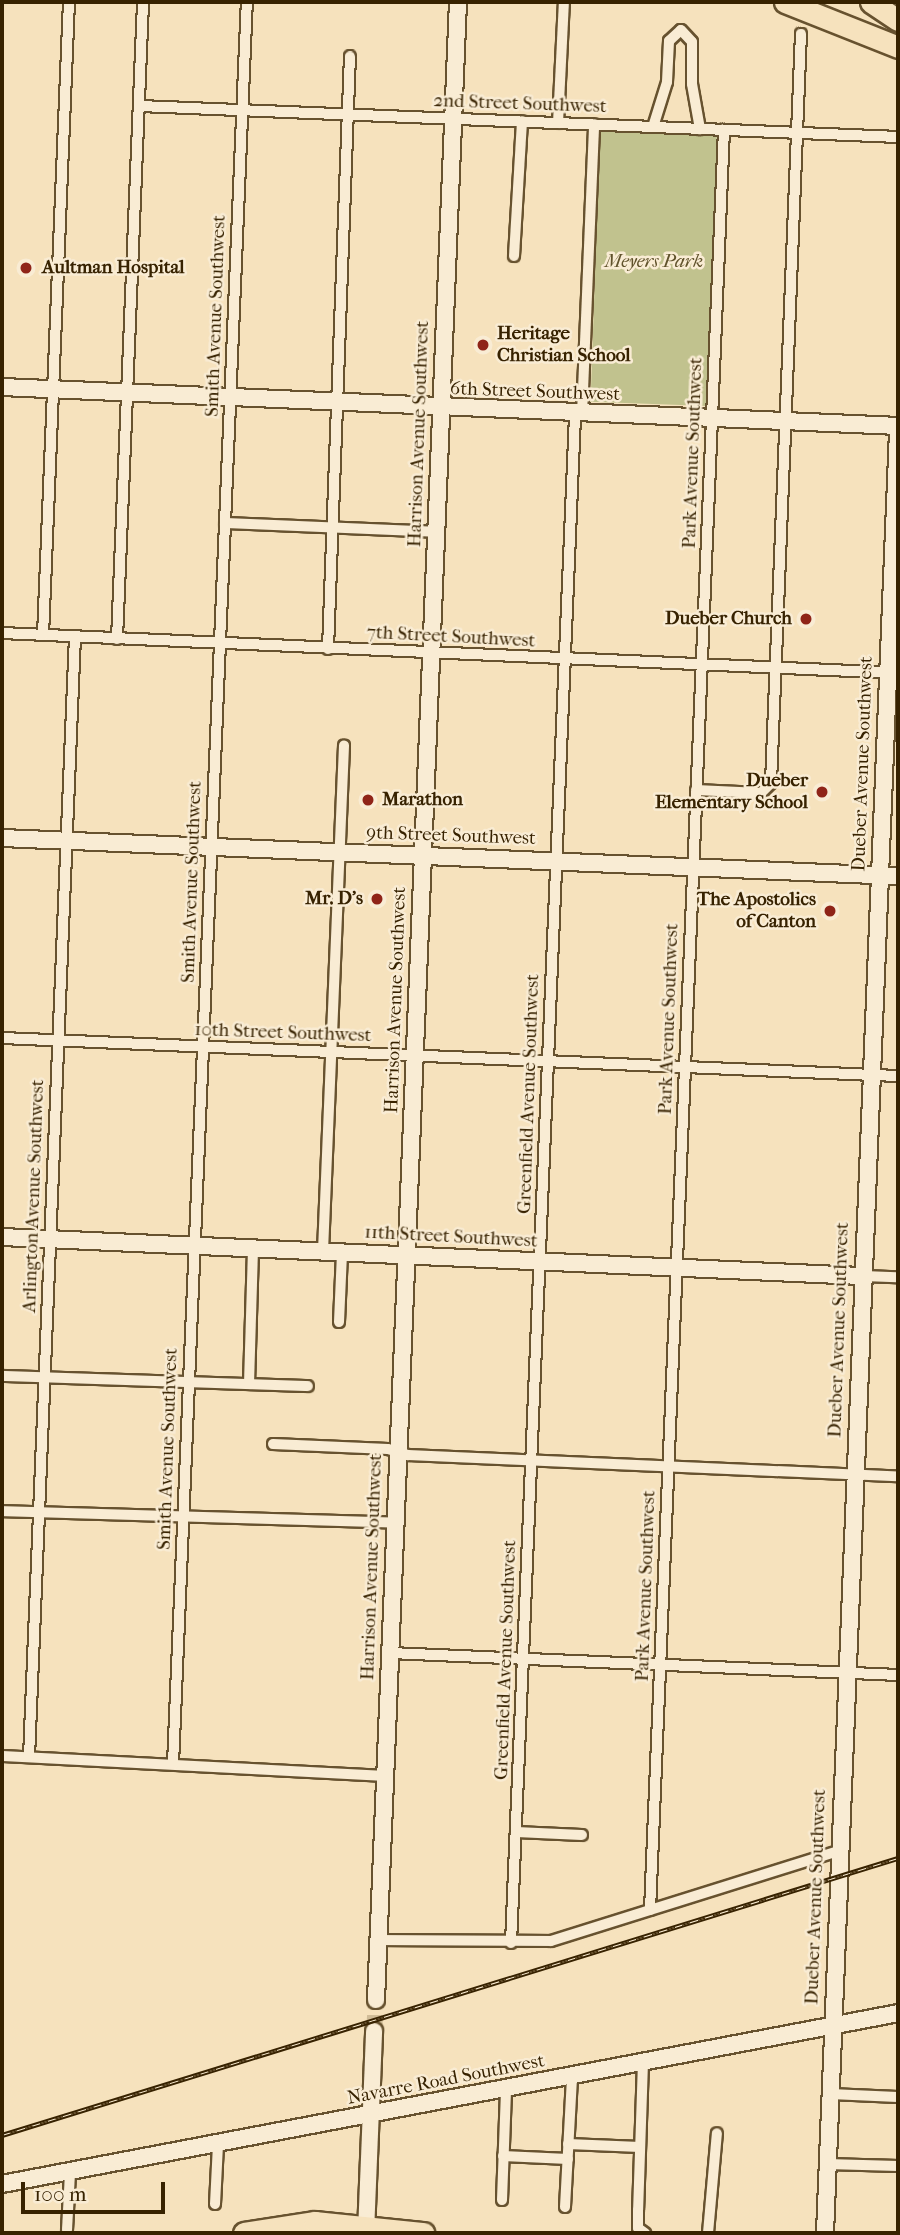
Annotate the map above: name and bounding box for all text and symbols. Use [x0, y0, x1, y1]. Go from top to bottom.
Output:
street label: 2nd Street Southwest [433, 90, 607, 118]
street label: Smith Avenue Southwest [201, 215, 231, 417]
park label: Meyers Park [605, 251, 703, 273]
place label: Aultman Hospital [42, 257, 184, 279]
marker: Aultman Hospital [16, 258, 36, 278]
street label: Harrison Avenue Southwest [404, 320, 434, 548]
place label: Heritage Christian School [497, 323, 631, 367]
marker: Heritage Christian School [475, 337, 491, 353]
street label: Park Avenue Southwest [678, 357, 708, 549]
street label: 6th Street Southwest [450, 378, 620, 406]
place label: Dueber Church [665, 608, 792, 630]
marker: Dueber Church [798, 611, 814, 627]
street label: 7th Street Southwest [366, 621, 536, 653]
street label: Dueber Avenue Southwest [848, 656, 878, 872]
place label: Dueber Elementary School [655, 770, 808, 814]
street label: Smith Avenue Southwest [177, 781, 207, 983]
marker: Dueber Elementary School [814, 784, 830, 800]
place label: Marathon [382, 789, 463, 811]
marker: Marathon [360, 792, 376, 808]
street label: 9th Street Southwest [366, 822, 536, 850]
street label: Harrison Avenue Southwest [381, 886, 411, 1114]
place label: Mr. D's [305, 888, 363, 910]
place label: The Apostolics of Canton [697, 889, 816, 933]
marker: Mr. D's [369, 891, 385, 907]
marker: The Apostolics of Canton [822, 903, 838, 919]
street label: Park Avenue Southwest [654, 923, 684, 1115]
street label: Greenfield Avenue Southwest [513, 974, 545, 1214]
street label: 10th Street Southwest [194, 1019, 372, 1047]
street label: Arlington Avenue Southwest [19, 1079, 49, 1313]
street label: 11th Street Southwest [364, 1221, 538, 1253]
street label: Dueber Avenue Southwest [824, 1222, 854, 1438]
street label: Smith Avenue Southwest [153, 1348, 183, 1550]
street label: Harrison Avenue Southwest [357, 1453, 387, 1681]
street label: Park Avenue Southwest [631, 1490, 661, 1682]
street label: Greenfield Avenue Southwest [490, 1540, 522, 1780]
street label: Dueber Avenue Southwest [801, 1789, 831, 2005]
street label: Navarre Road Southwest [345, 2050, 547, 2110]
scale bar [24, 2168, 168, 2212]
text: 100 m [34, 2182, 87, 2206]

